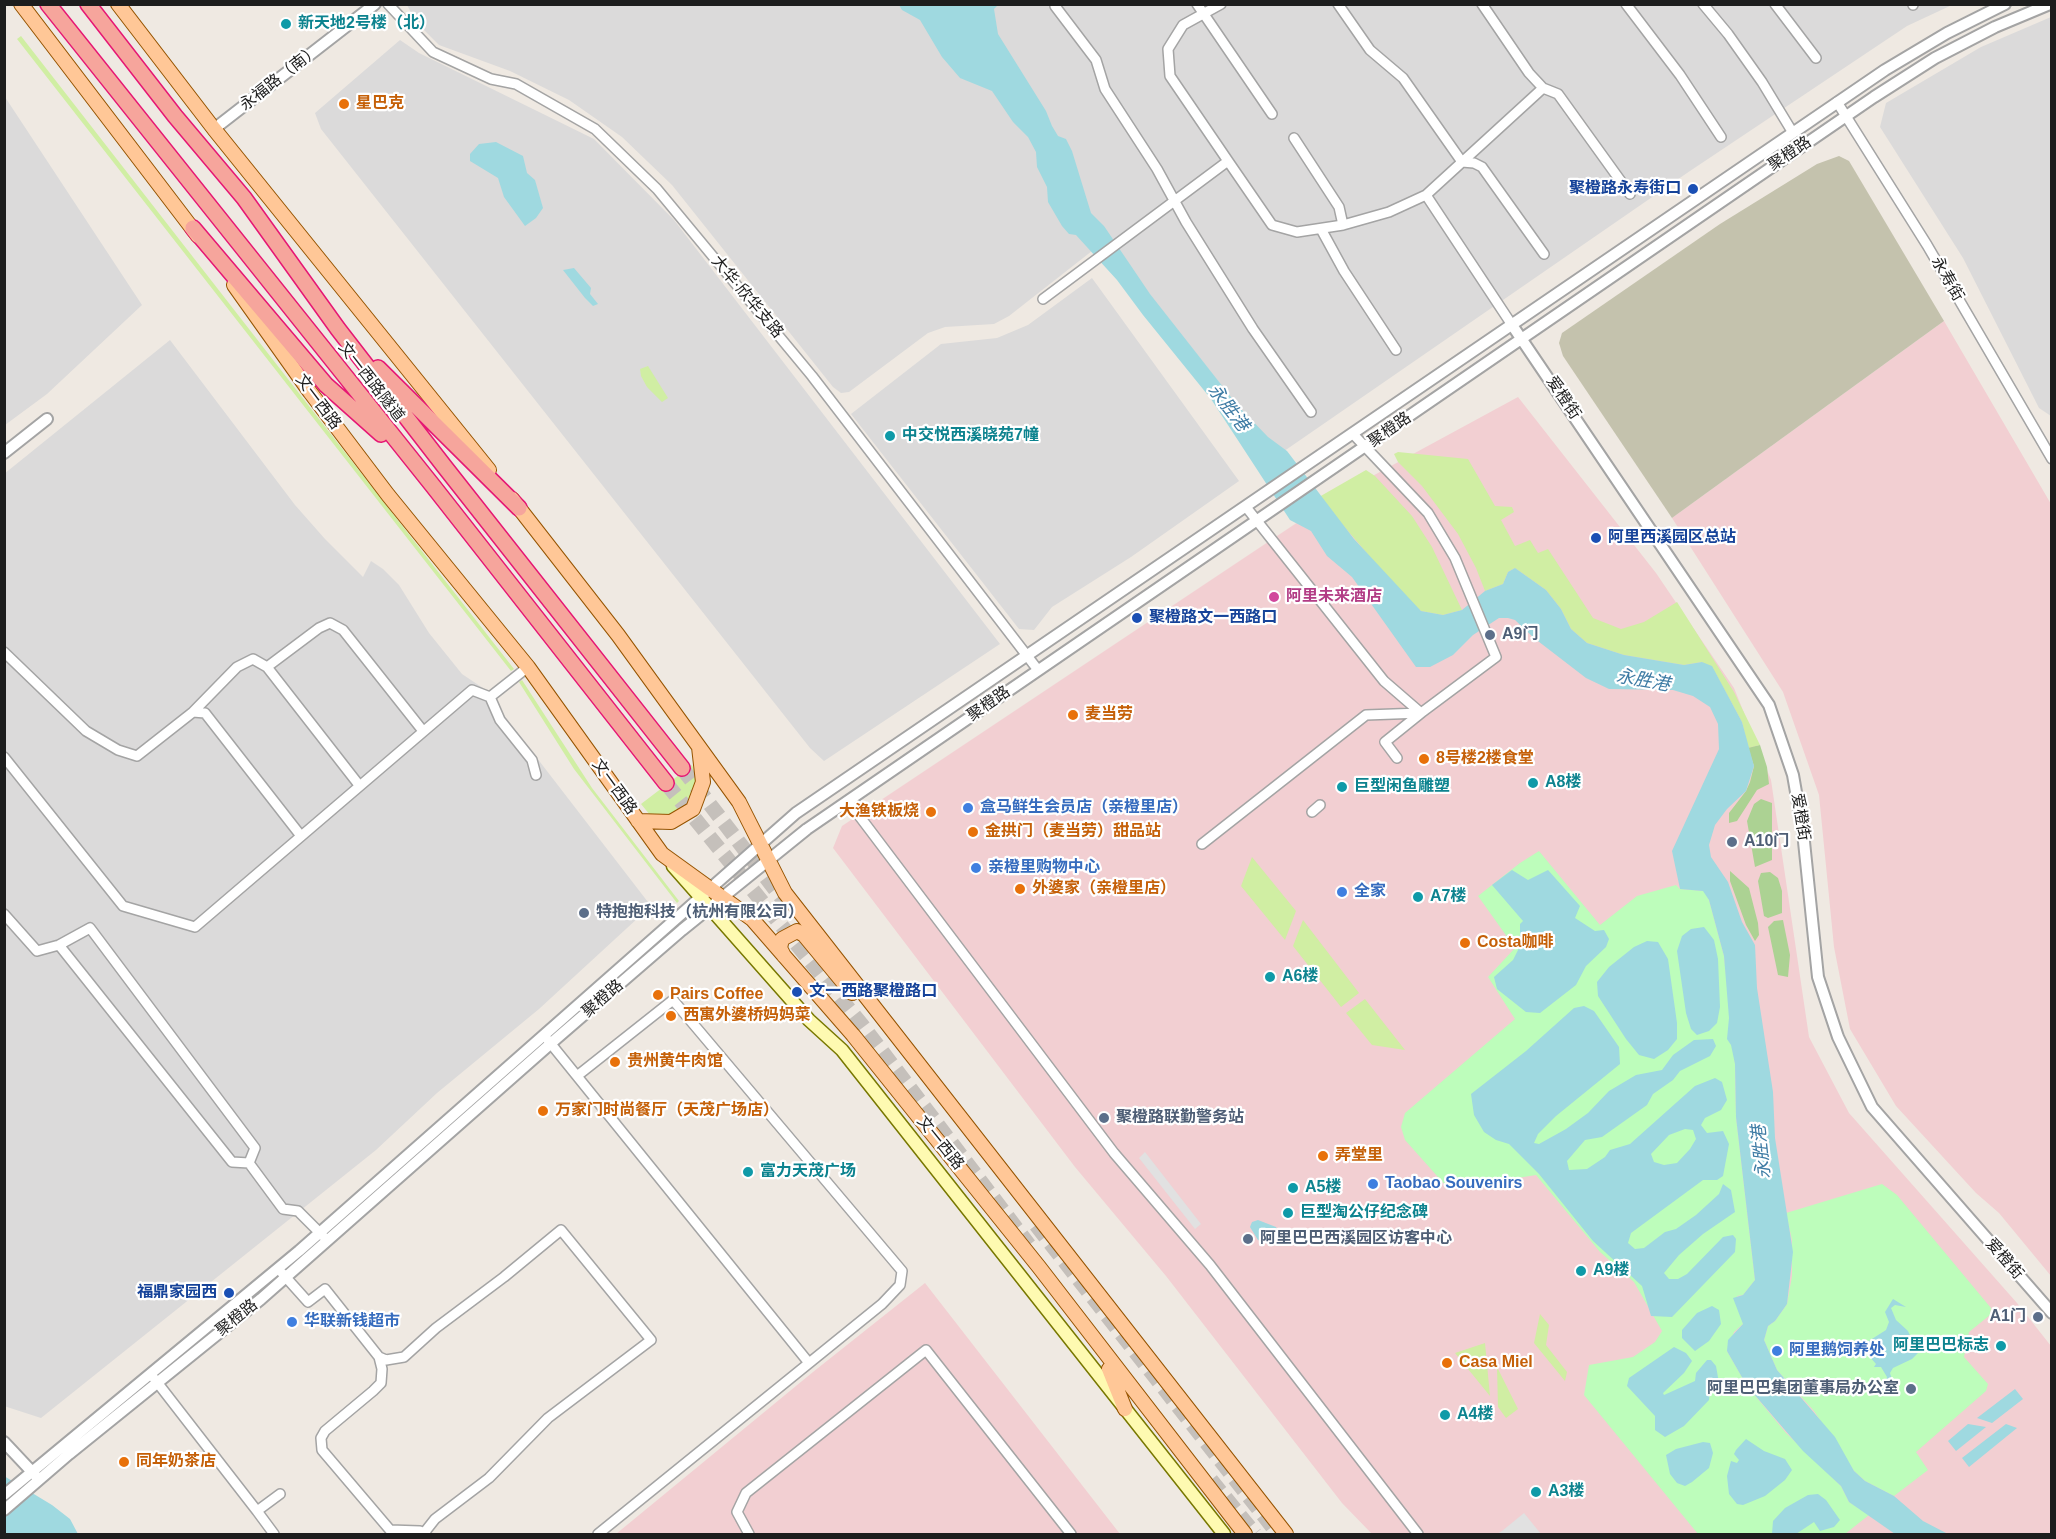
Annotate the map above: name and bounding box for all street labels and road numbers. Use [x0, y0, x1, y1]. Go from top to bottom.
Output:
street label: 永福路（南） [236, 41, 324, 115]
street label: 聚橙路 [1765, 133, 1815, 175]
street label: 大华·欣华支路 [707, 252, 787, 342]
street label: 永寿街 [1927, 253, 1967, 305]
street label: 文一西路隧道 [334, 338, 408, 426]
street label: 文一西路 [291, 371, 345, 433]
street label: 爱橙街 [1542, 373, 1584, 423]
street label: 聚橙路 [1365, 408, 1415, 452]
street label: 聚橙路 [964, 682, 1014, 726]
street label: 文一西路 [587, 755, 641, 819]
street label: 爱橙街 [1787, 792, 1813, 842]
street label: 聚橙路 [579, 976, 627, 1022]
street label: 文一西路 [912, 1112, 968, 1174]
street label: 爱橙街 [1981, 1235, 2027, 1283]
street label: 聚橙路 [212, 1295, 262, 1341]

